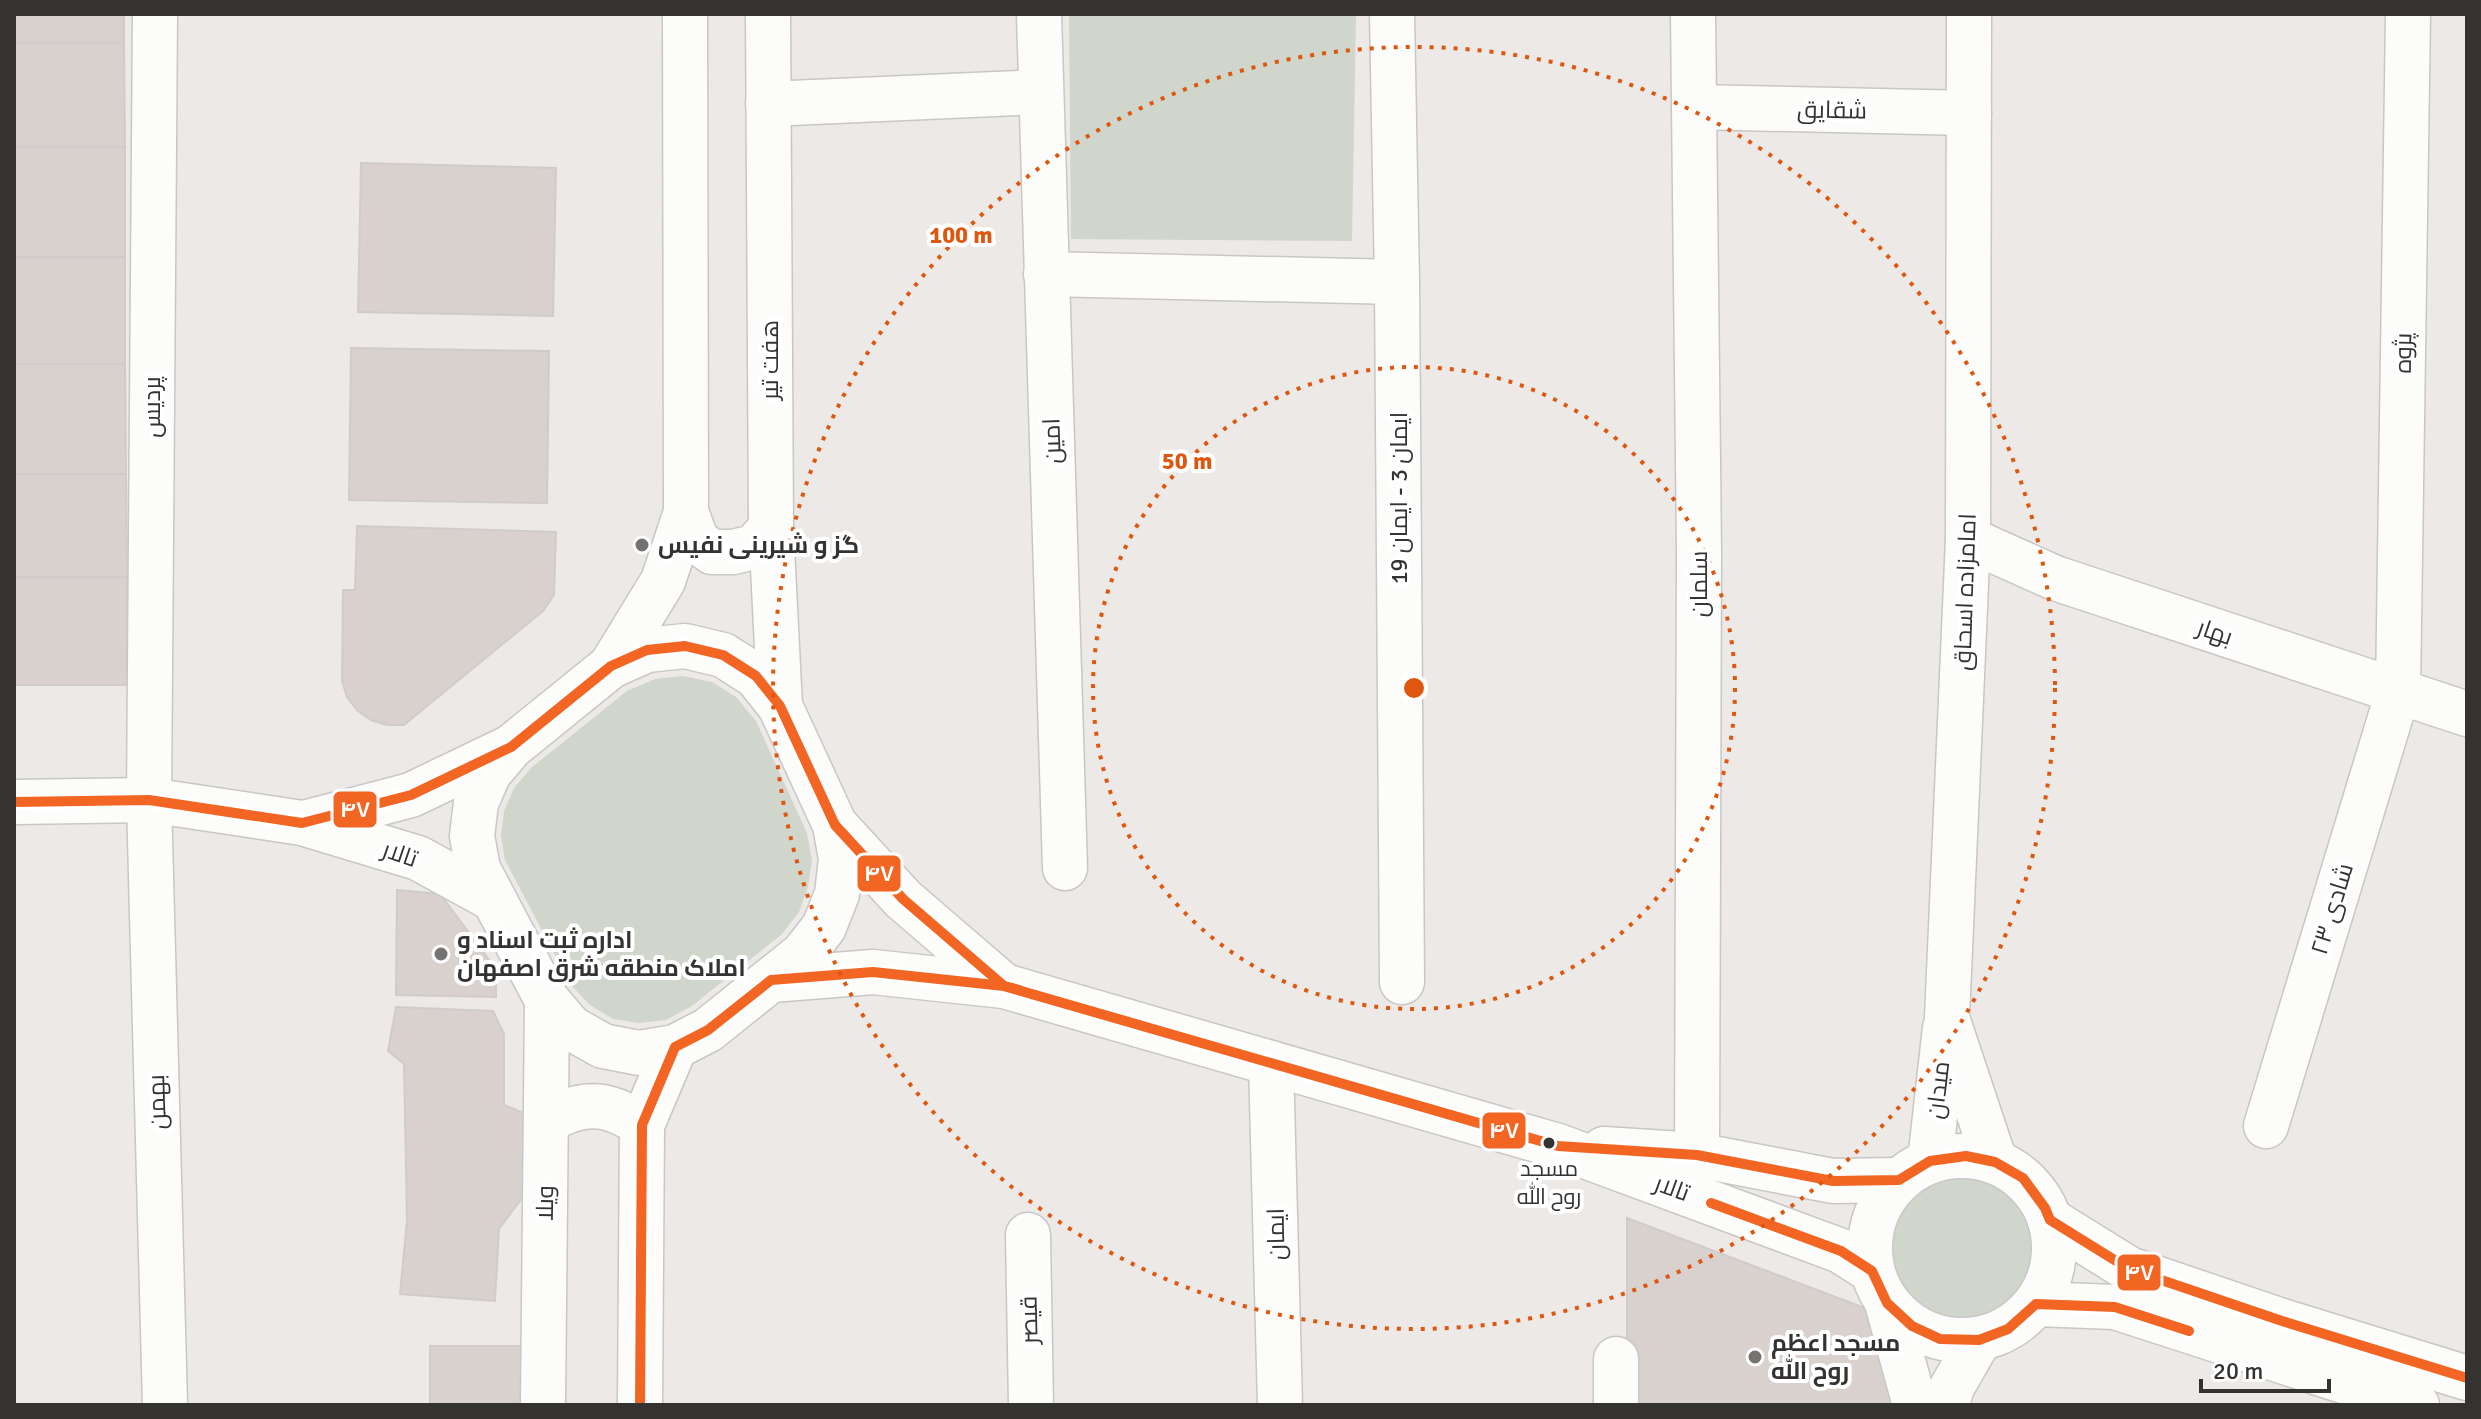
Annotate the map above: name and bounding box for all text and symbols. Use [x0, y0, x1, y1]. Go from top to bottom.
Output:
street label: شقایق [1797, 94, 1867, 126]
text: 100 m [929, 220, 993, 250]
street label: هفت تیر [755, 320, 785, 402]
street label: پژوه [2388, 332, 2419, 374]
street label: پردیس [137, 376, 168, 438]
street label: ایمان 3 - ایمان 19 [1384, 412, 1414, 584]
street label: امین [1036, 418, 1068, 464]
text: 50 m [1162, 446, 1212, 476]
street label: امامزاده اسحاق [1947, 513, 1983, 671]
place label: گز و شیرینی نفیس [658, 530, 859, 560]
marker: گز و شیرینی نفیس [633, 536, 651, 554]
street label: سلمان [1684, 551, 1714, 617]
street label: بهار [2191, 611, 2237, 652]
centre of rings [1400, 674, 1428, 702]
line badge: ۴۷ [332, 790, 378, 829]
text: ۴۷ [340, 796, 370, 823]
street label: تالار [377, 833, 422, 874]
line badge: ۴۷ [856, 854, 902, 893]
text: ۴۷ [864, 860, 894, 887]
street label: شادی ۲۳ [2304, 860, 2360, 958]
place label: اداره ثبت اسناد و املاک منطقه شرق اصفهان [457, 925, 746, 983]
marker: اداره ثبت اسناد و املاک منطقه شرق اصفهان [432, 945, 450, 963]
street label: میدان [1920, 1060, 1956, 1120]
street label: بهمن [141, 1074, 173, 1130]
line badge: ۴۷ [1481, 1111, 1527, 1150]
text: ۴۷ [1489, 1117, 1519, 1144]
marker: مسجد روح الله [1541, 1135, 1557, 1151]
place label: مسجد روح الله [1517, 1155, 1581, 1211]
street label: تالار [1648, 1167, 1694, 1208]
street label: ویلا [530, 1185, 560, 1221]
street label: ایمان [1261, 1208, 1291, 1260]
line badge: ۴۷ [2116, 1253, 2162, 1292]
text: ۴۷ [2124, 1259, 2154, 1286]
street label: قیصر [1014, 1295, 1044, 1346]
place label: مسجد اعظم روح الله [1771, 1328, 1900, 1387]
scale bar [2201, 1343, 2329, 1393]
marker: مسجد اعظم روح الله [1746, 1348, 1764, 1366]
text: 20 m [2213, 1356, 2263, 1386]

